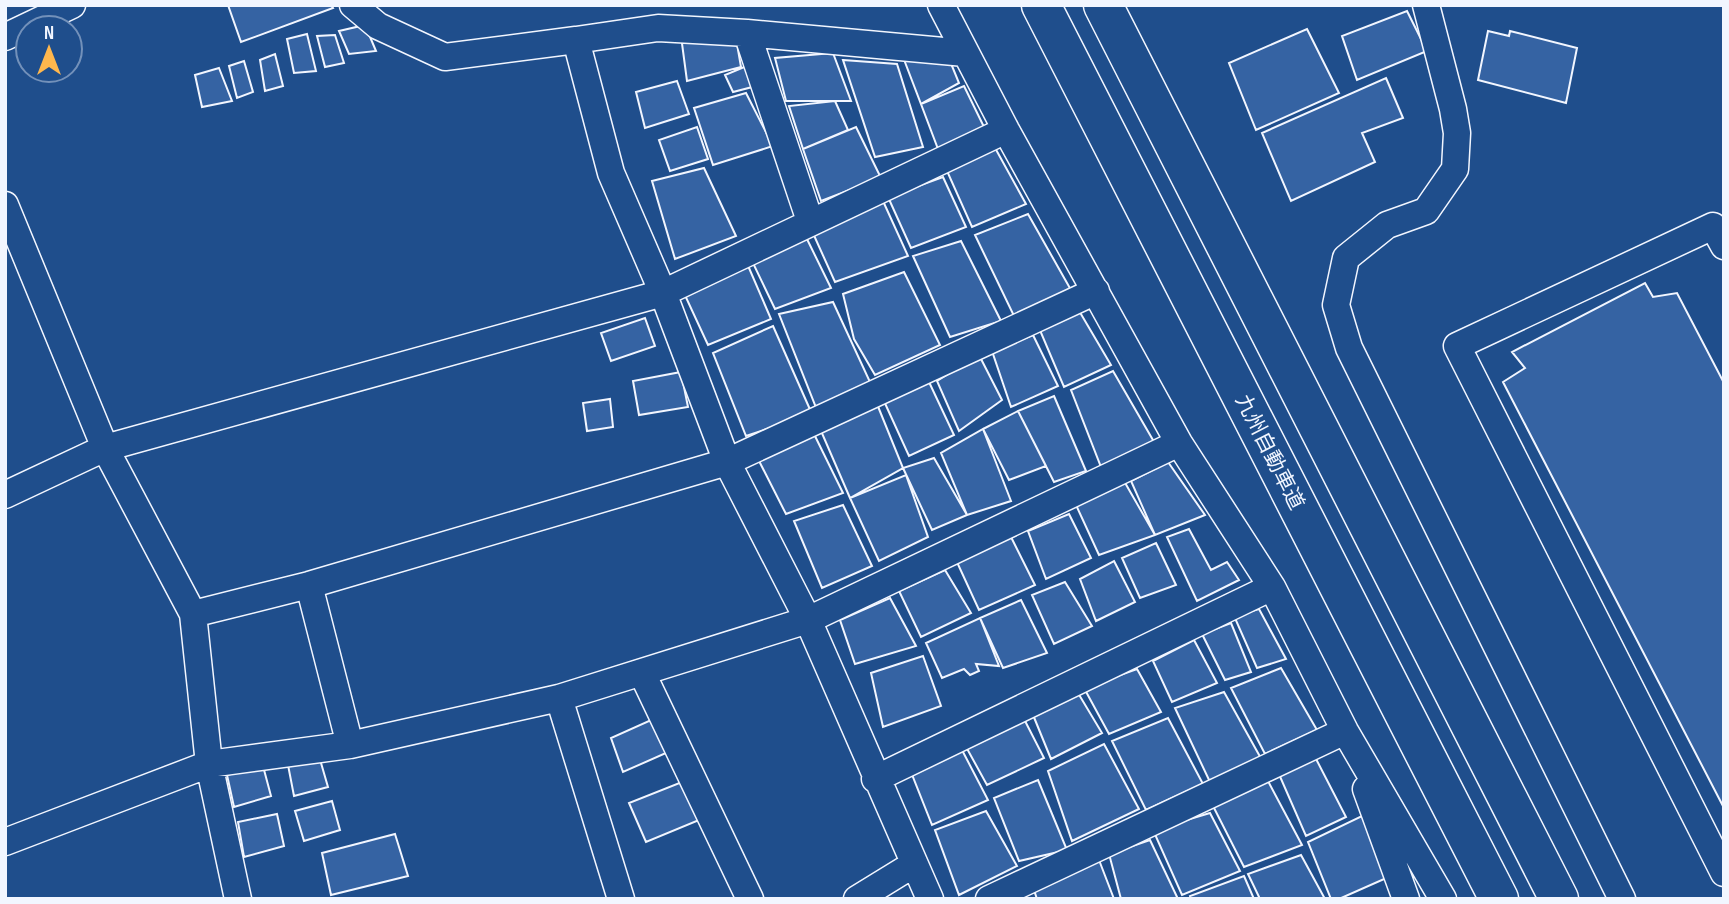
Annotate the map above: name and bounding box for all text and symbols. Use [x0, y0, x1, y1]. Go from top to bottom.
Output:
north arrow [14, 14, 84, 84]
text: N [44, 22, 54, 45]
street label: 九州自動車道 [1230, 390, 1309, 514]

